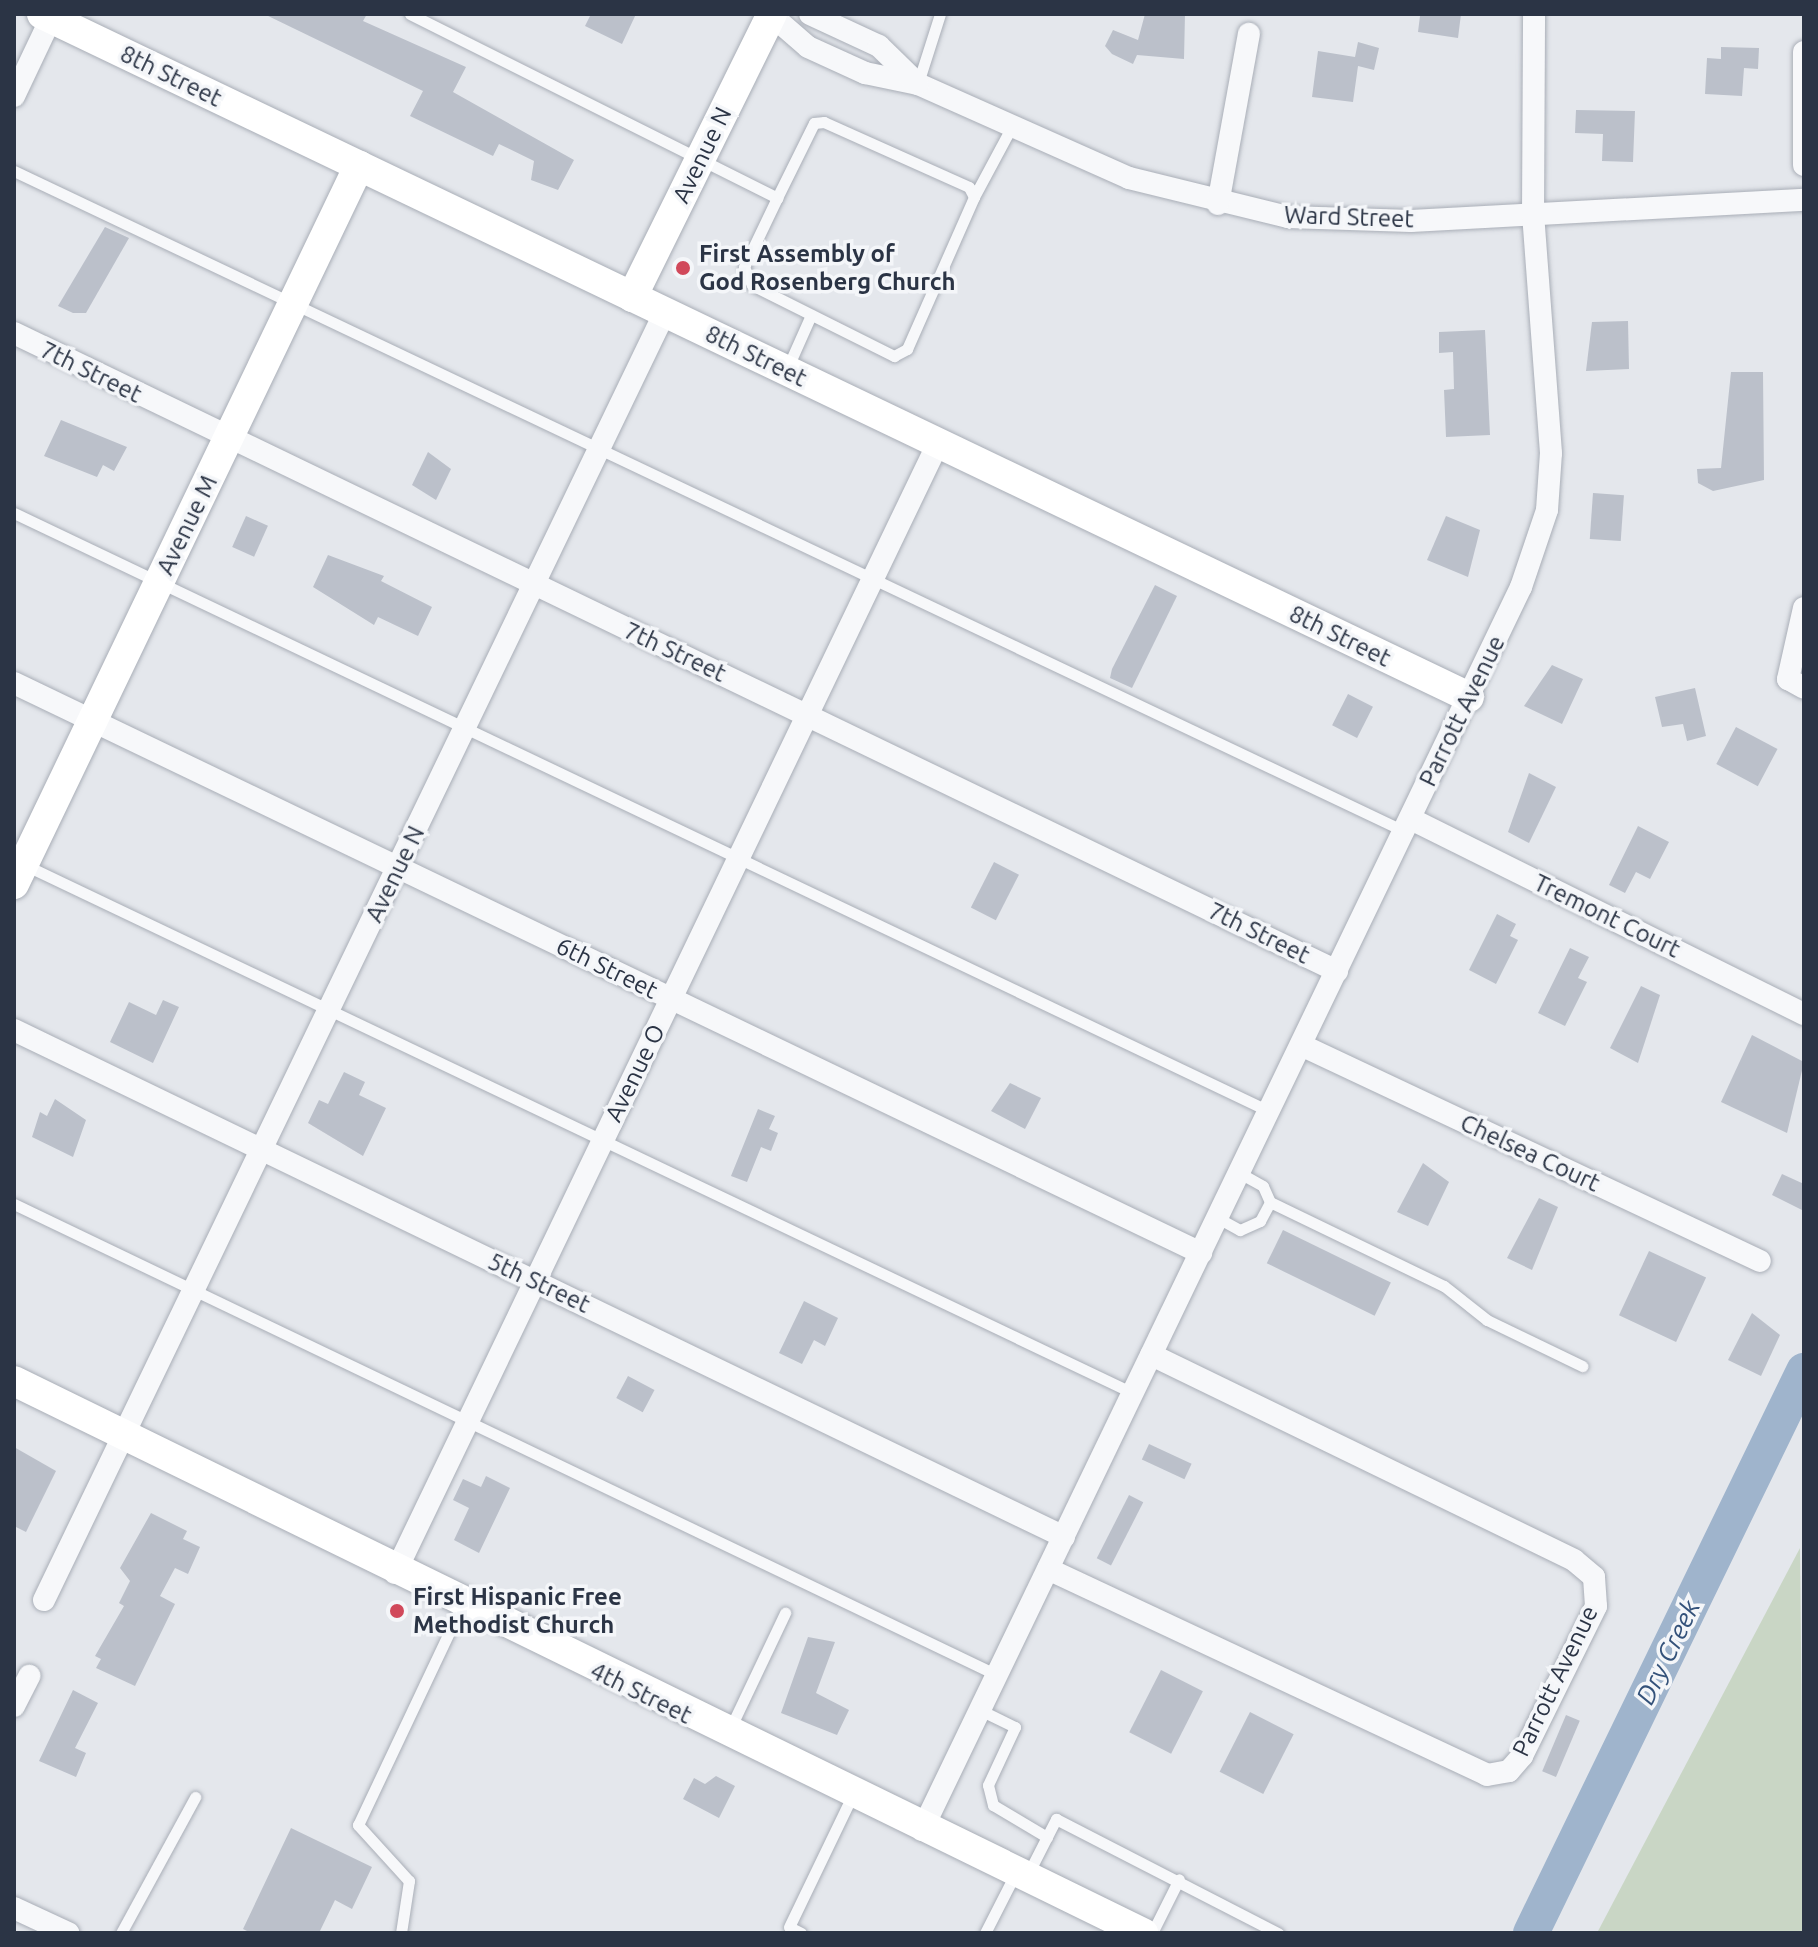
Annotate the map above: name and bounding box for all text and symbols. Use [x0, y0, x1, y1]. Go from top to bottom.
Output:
street label: 8th Street [116, 39, 226, 113]
street label: Avenue N [666, 102, 738, 208]
street label: Ward Street [1284, 200, 1414, 234]
place label: First Assembly of God Rosenberg Church [699, 240, 956, 296]
marker: First Assembly of God Rosenberg Church [674, 259, 692, 277]
street label: 8th Street [701, 319, 811, 393]
street label: 7th Street [36, 335, 146, 409]
street label: Avenue M [151, 471, 223, 579]
street label: 8th Street [1285, 599, 1395, 673]
street label: 7th Street [619, 616, 731, 688]
street label: Parrott Avenue [1413, 631, 1511, 791]
street label: Avenue N [359, 821, 431, 927]
street label: Tremont Court [1529, 868, 1685, 964]
street label: 7th Street [1204, 896, 1314, 970]
street label: 6th Street [552, 931, 662, 1005]
street label: Avenue O [599, 1020, 671, 1126]
street label: Chelsea Court [1456, 1108, 1604, 1198]
street label: 5th Street [483, 1247, 595, 1319]
place label: First Hispanic Free Methodist Church [413, 1583, 622, 1639]
water label: Dry Creek [1629, 1595, 1707, 1709]
street label: Parrott Avenue [1506, 1601, 1604, 1761]
marker: First Hispanic Free Methodist Church [388, 1602, 406, 1620]
street label: 4th Street [586, 1656, 696, 1730]

